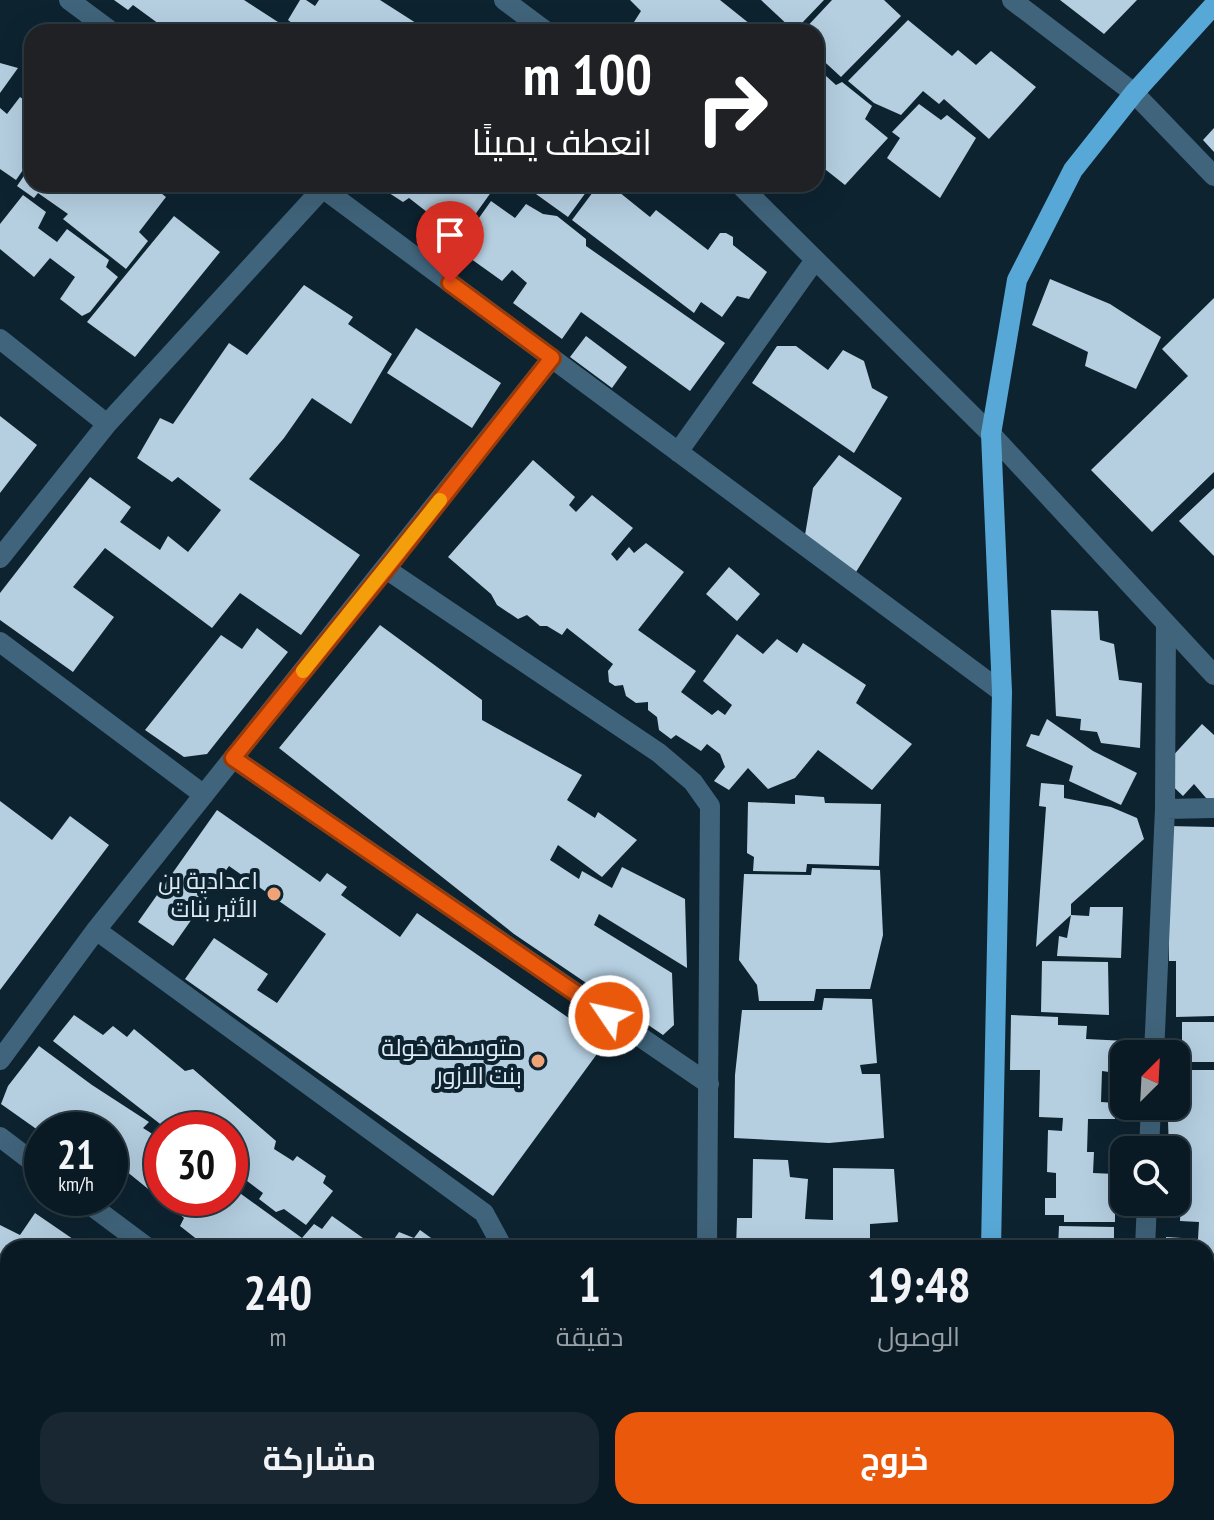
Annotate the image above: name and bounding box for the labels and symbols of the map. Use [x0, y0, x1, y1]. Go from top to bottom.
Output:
pin [416, 201, 484, 283]
place label: اعدادية بن الأثير بنات [158, 865, 258, 924]
marker: اعدادية بن الأثير بنات [265, 885, 283, 903]
position arrow [567, 974, 651, 1058]
place label: متوسطة خولة بنت الازور [381, 1032, 522, 1091]
north arrow [1110, 1040, 1190, 1120]
marker: متوسطة خولة بنت الازور [529, 1052, 547, 1070]
speed limit sign: 30 [144, 1112, 248, 1216]

